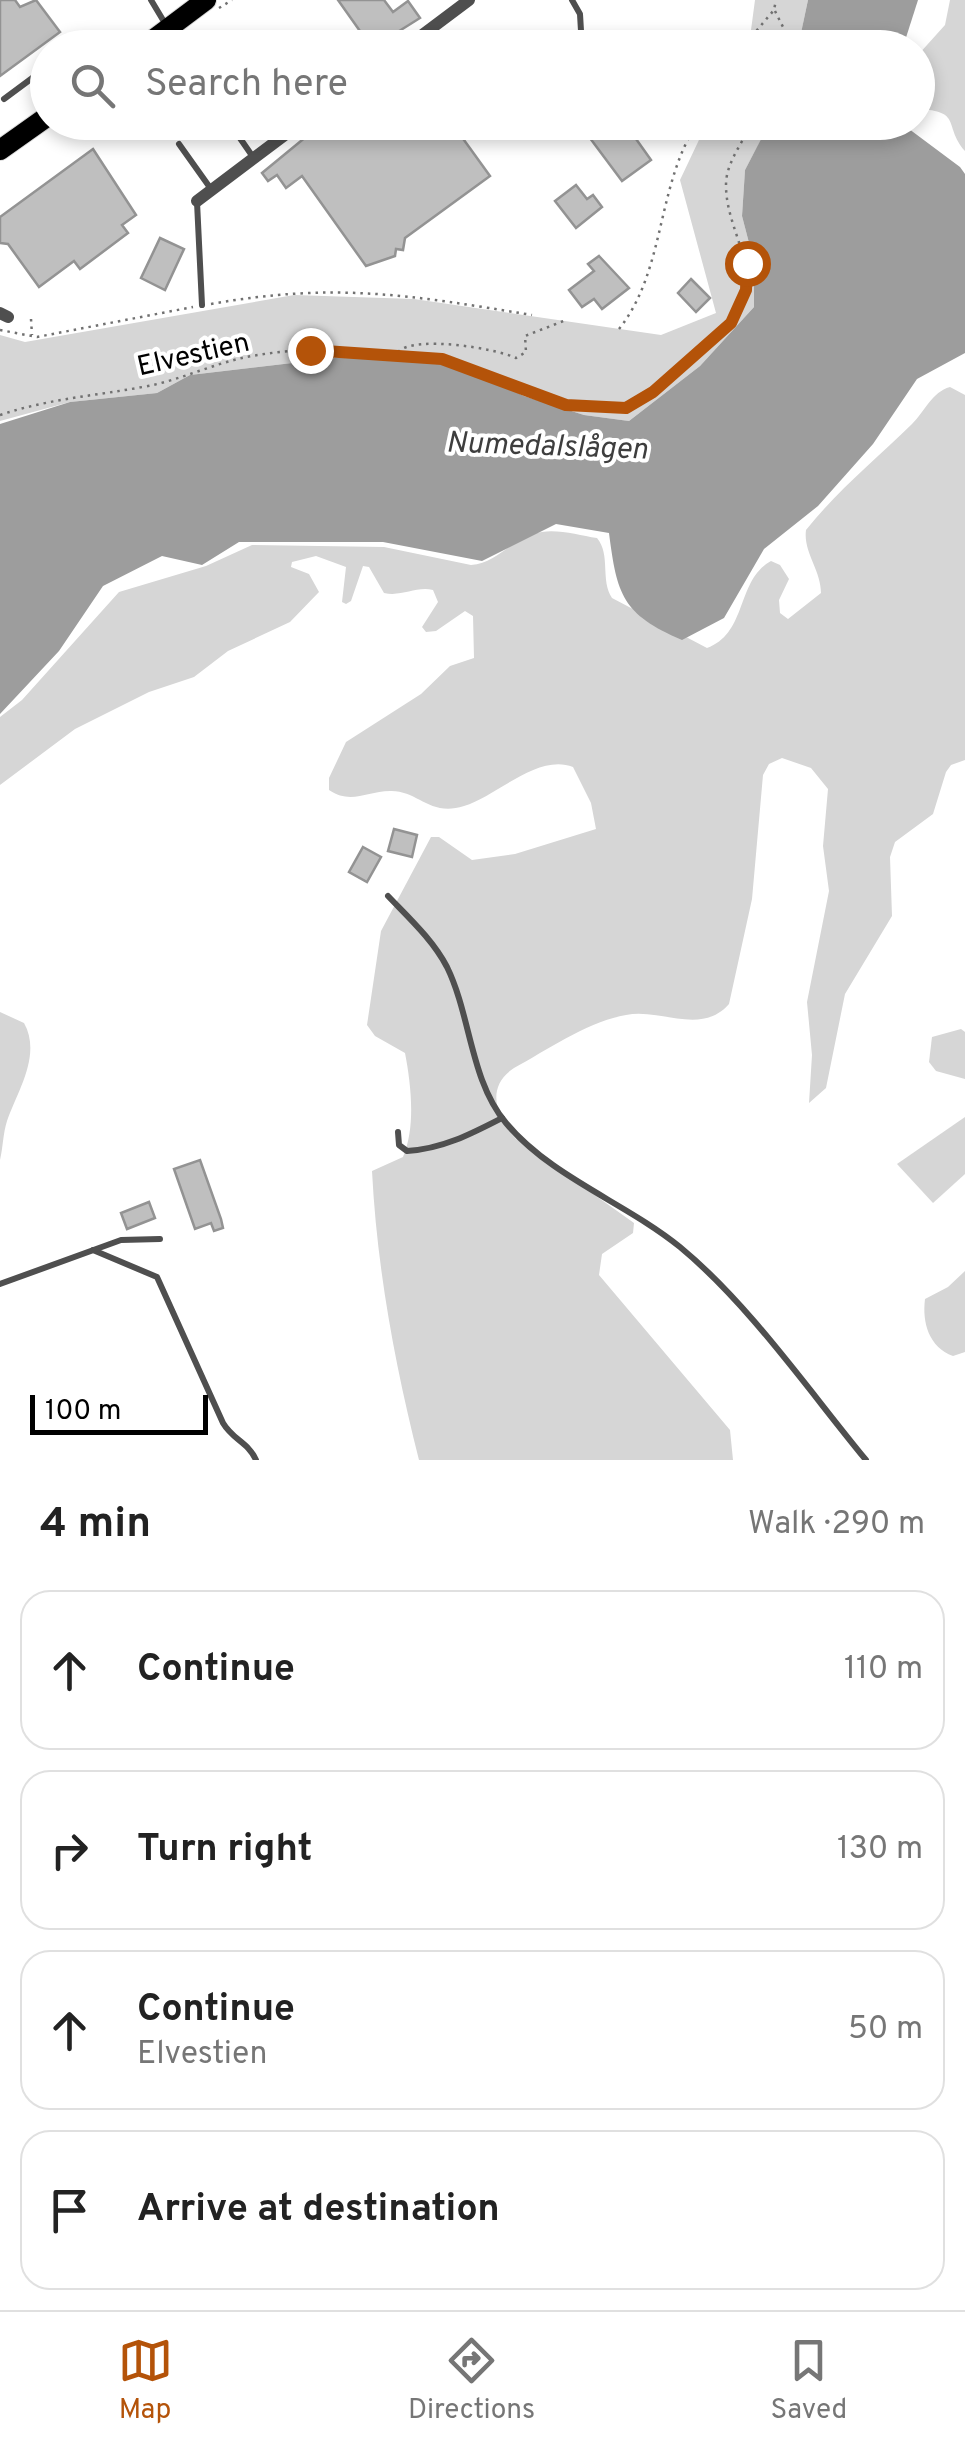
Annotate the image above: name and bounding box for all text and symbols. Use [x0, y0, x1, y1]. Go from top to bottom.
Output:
search box [30, 30, 935, 140]
icon: search [65, 58, 120, 113]
text: Search here [145, 61, 348, 110]
route start [725, 241, 771, 287]
street label: Elvestien [134, 326, 253, 386]
route end [288, 328, 334, 374]
water label: Numedalslågen [445, 425, 648, 470]
scale bar [30, 1390, 208, 1434]
text: 100 m [45, 1394, 121, 1430]
text: 4 min [40, 1499, 151, 1552]
text: Walk · 290 m [748, 1505, 925, 1545]
icon: ahead [42, 1643, 97, 1698]
text: Continue [137, 1646, 295, 1695]
text: 110 m [844, 1650, 923, 1690]
icon: right [42, 1823, 97, 1878]
text: Turn right [137, 1826, 312, 1875]
text: 130 m [837, 1830, 923, 1870]
text: Continue [137, 1986, 295, 2035]
icon: ahead [42, 2003, 97, 2058]
text: 50 m [848, 2010, 923, 2050]
text: Elvestien [137, 2035, 268, 2075]
icon: arrive [42, 2183, 97, 2238]
text: Arrive at destination [137, 2186, 500, 2235]
tab: Map [118, 2333, 173, 2429]
tab: Directions [408, 2333, 535, 2429]
tab: Saved [770, 2333, 847, 2429]

